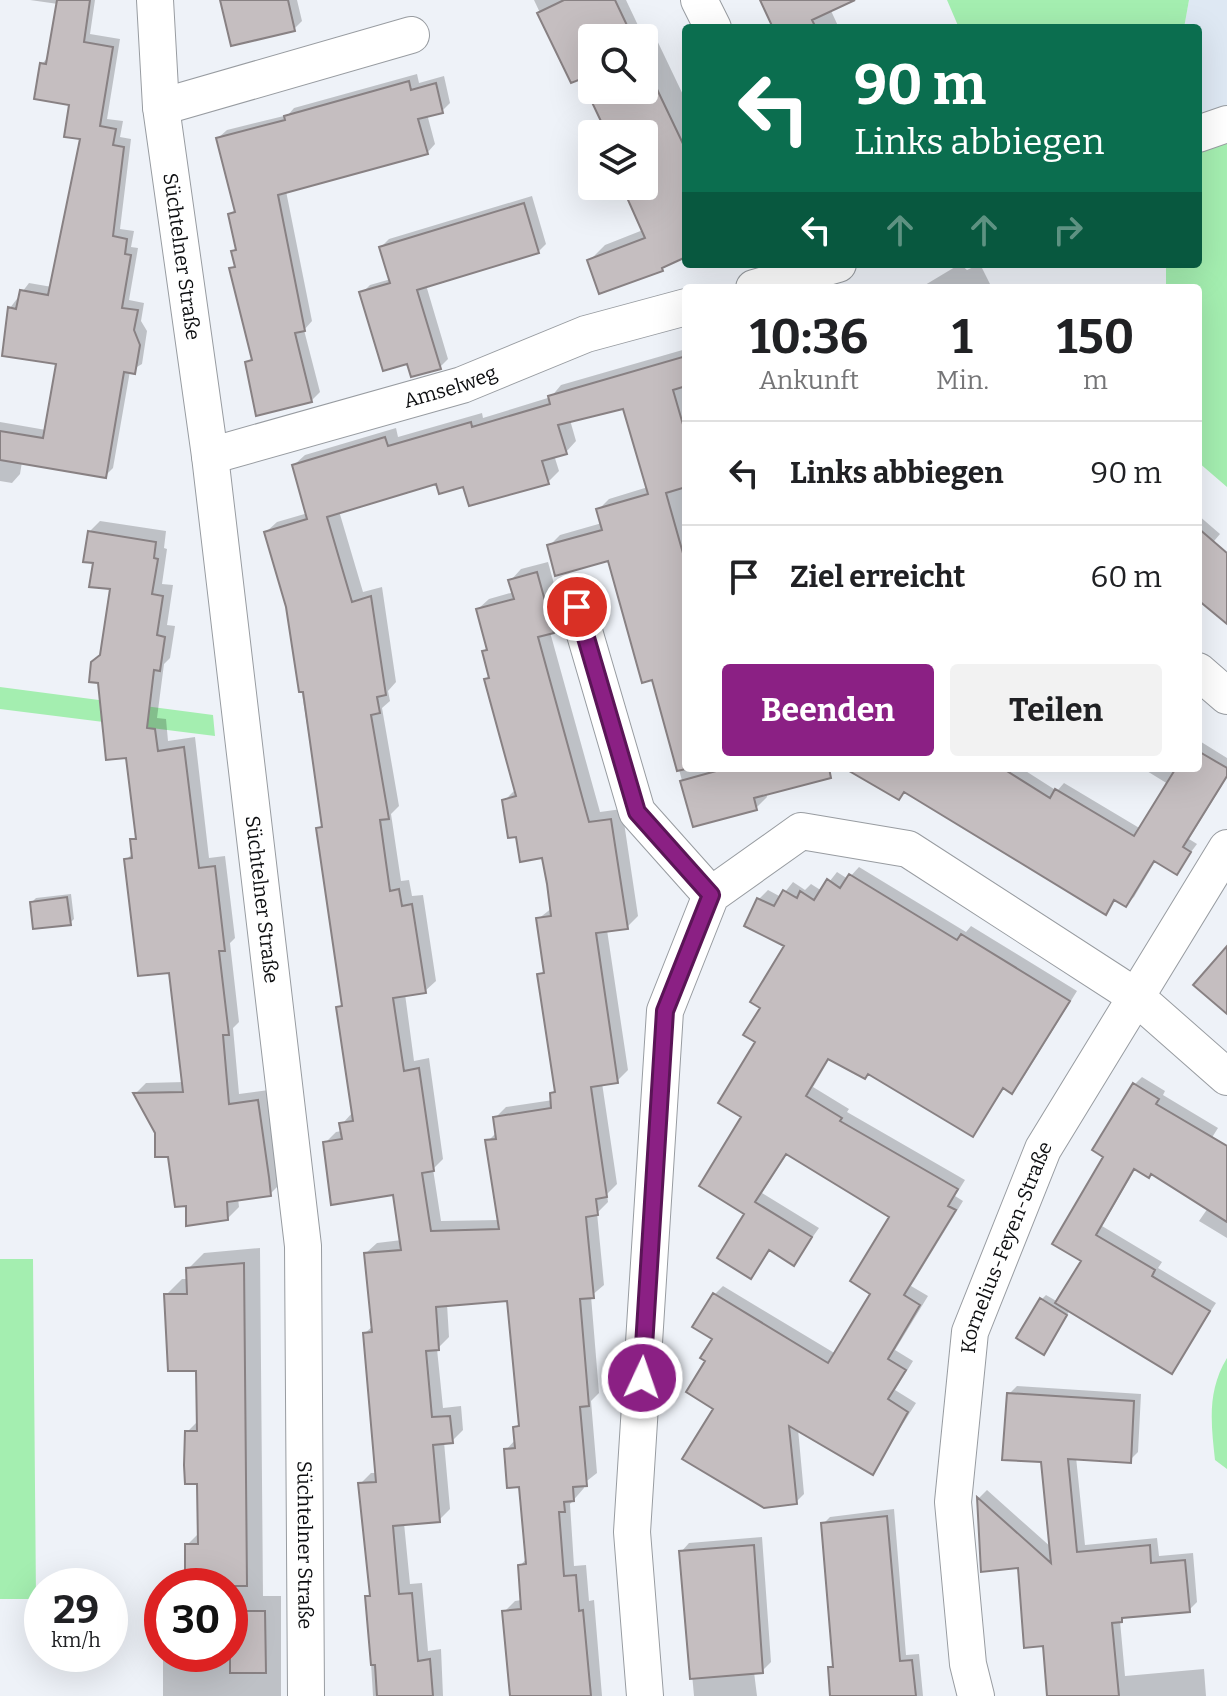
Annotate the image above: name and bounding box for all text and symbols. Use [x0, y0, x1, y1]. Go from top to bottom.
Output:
map controls [578, 24, 658, 200]
button: search [578, 24, 658, 104]
text: 90 m [854, 52, 986, 119]
icon: left [722, 56, 826, 160]
button: layers [578, 120, 658, 200]
text: Links abbiegen [854, 120, 1105, 164]
street label: Süchtelner Straße [158, 171, 206, 341]
icon: left [794, 208, 838, 252]
icon: ahead [878, 208, 922, 252]
icon: ahead [962, 208, 1006, 252]
icon: right [1046, 208, 1090, 252]
text: 10:36 [750, 308, 868, 366]
text: 1 [952, 308, 973, 366]
text: 150 [1057, 308, 1134, 366]
street label: Amselweg [401, 360, 500, 413]
text: Ankunft [759, 365, 859, 396]
text: Min. [936, 365, 989, 396]
text: m [1083, 365, 1108, 396]
icon: left [722, 451, 766, 495]
text: Links abbiegen [790, 455, 1003, 491]
text: 90 m [1091, 455, 1162, 491]
icon: arrive [722, 555, 766, 599]
text: Ziel erreicht [790, 559, 965, 595]
text: 60 m [1091, 559, 1162, 595]
pin [543, 573, 611, 641]
icon: arrive [555, 585, 599, 629]
button: Beenden [722, 664, 934, 756]
button: Teilen [950, 664, 1162, 756]
street label: Süchtelner Straße [240, 814, 284, 984]
street label: Kornelius-Feyen-Straße [956, 1137, 1057, 1354]
position arrow [600, 1336, 684, 1420]
street label: Süchtelner Straße [292, 1461, 318, 1629]
speed limit sign: 30 [144, 1568, 248, 1672]
text: 29 [53, 1586, 99, 1634]
text: km/h [51, 1628, 101, 1652]

